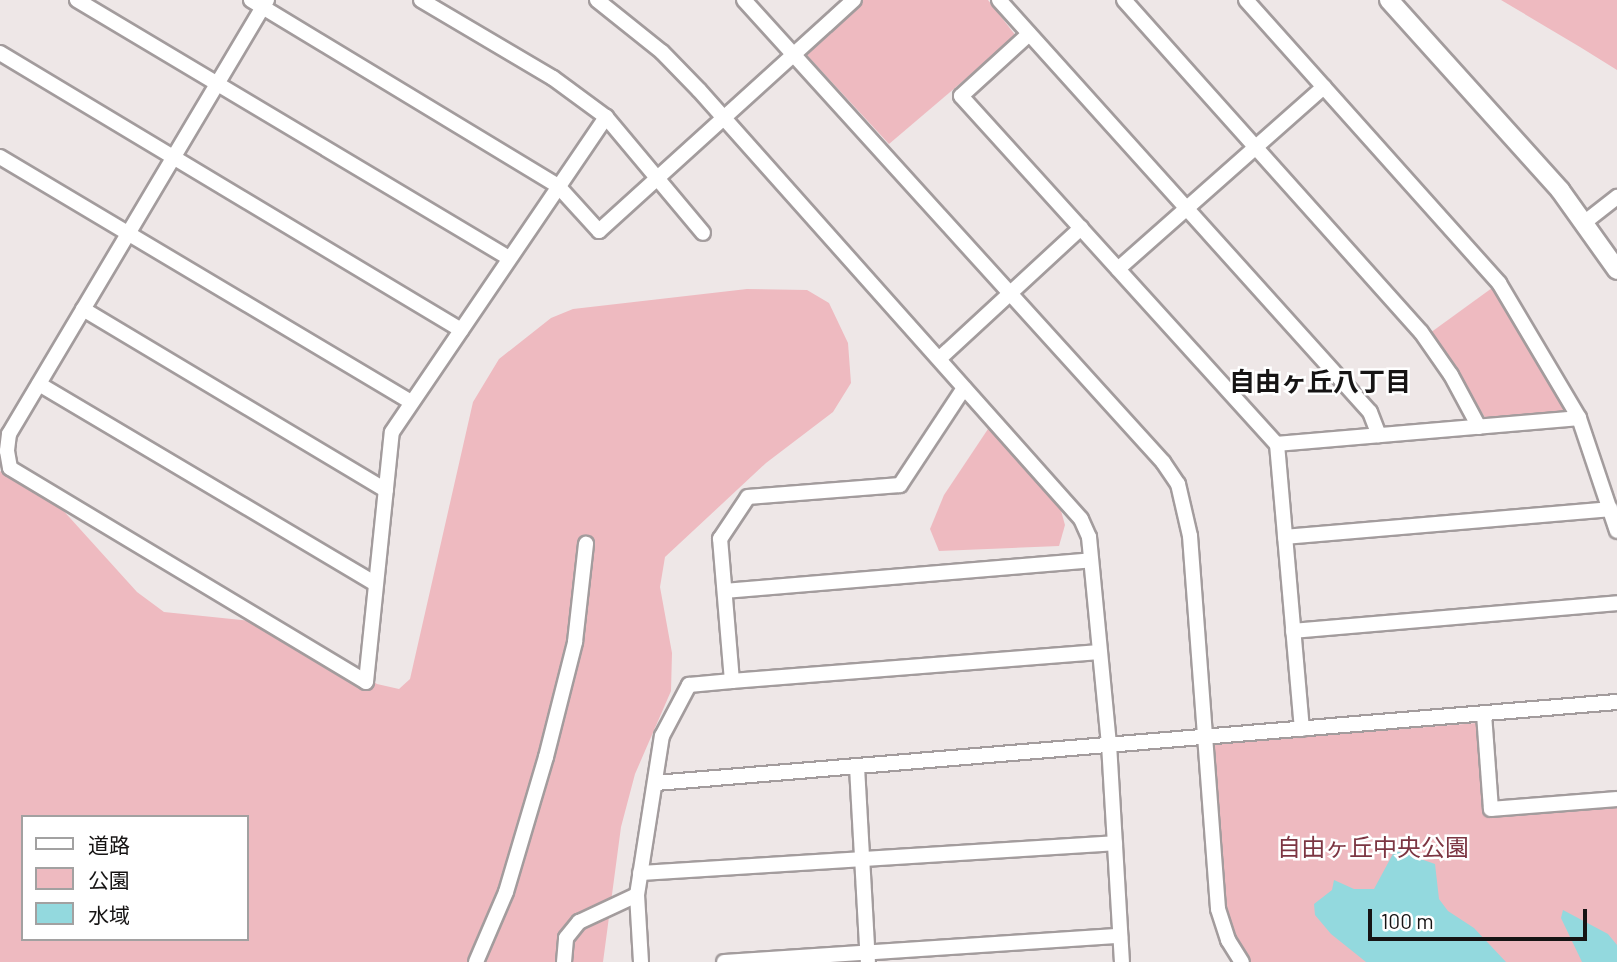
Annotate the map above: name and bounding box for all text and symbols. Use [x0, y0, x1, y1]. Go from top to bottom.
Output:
district label: 自由ヶ丘八丁目 [1229, 365, 1411, 397]
legend [21, 815, 248, 941]
text: 道路 [88, 832, 130, 857]
park label: 自由ヶ丘中央公園 [1277, 833, 1469, 861]
text: 公園 [88, 867, 130, 892]
scale bar [1372, 895, 1591, 939]
text: 水域 [88, 902, 130, 927]
text: 100 m [1381, 908, 1434, 933]

